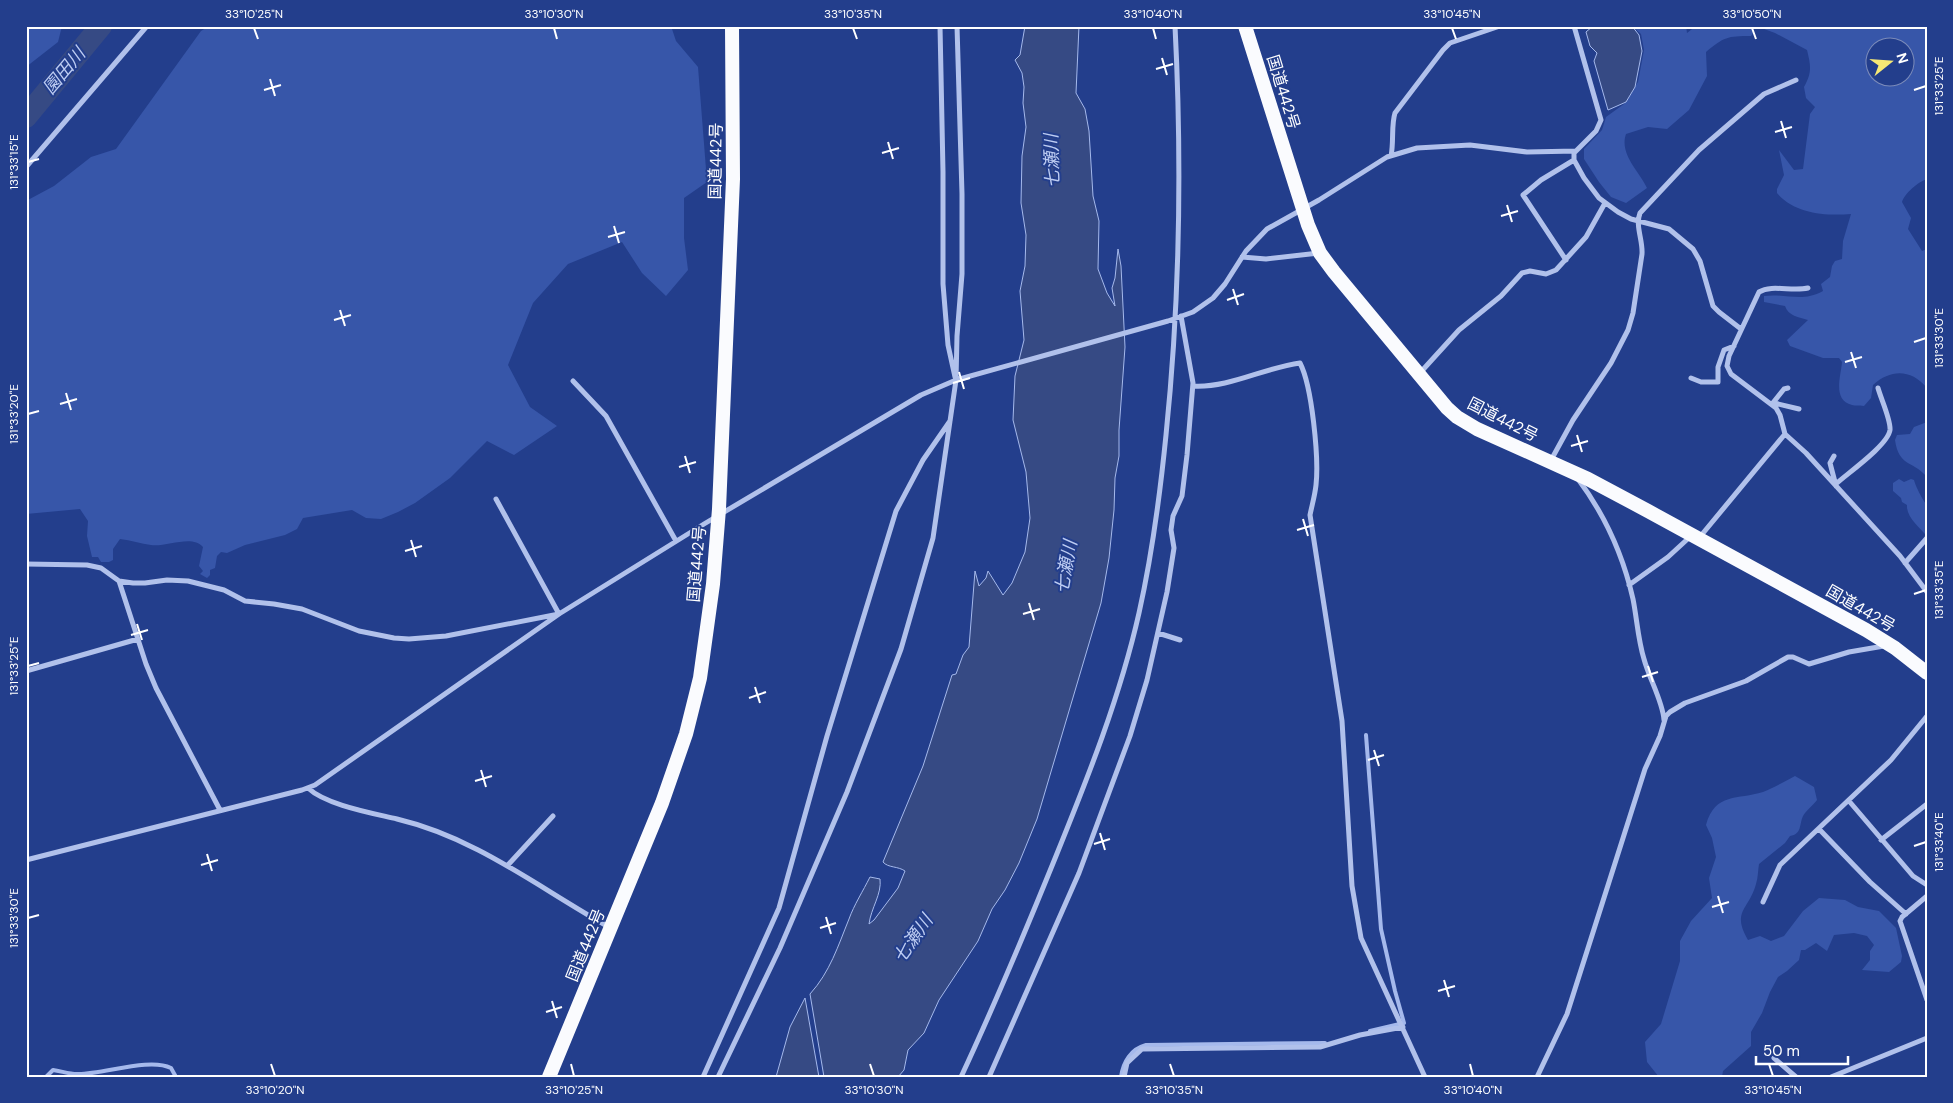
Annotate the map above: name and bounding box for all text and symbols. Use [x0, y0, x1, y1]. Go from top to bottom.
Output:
text: 33°10'25"N [225, 6, 283, 22]
text: 33°10'30"N [524, 6, 584, 22]
text: 33°10'35"N [824, 6, 882, 22]
text: 33°10'40"N [1124, 6, 1182, 22]
text: 33°10'45"N [1423, 6, 1481, 22]
text: 33°10'50"N [1722, 6, 1782, 22]
north arrow [1866, 38, 1916, 88]
water label: 園田川 [37, 41, 92, 99]
text: N [1892, 51, 1913, 66]
street label: 国道442号 [1262, 52, 1305, 132]
text: 131°33'25"E [1931, 56, 1947, 115]
street label: 国道442号 [704, 123, 727, 200]
water label: 七瀬川 [1039, 132, 1065, 188]
text: 131°33'15"E [6, 134, 22, 190]
text: 131°33'30"E [1931, 308, 1947, 368]
text: 131°33'20"E [6, 384, 22, 444]
street label: 国道442号 [1464, 393, 1542, 446]
street label: 国道442号 [683, 525, 710, 603]
water label: 七瀬川 [1049, 536, 1083, 596]
text: 131°33'35"E [1931, 560, 1947, 620]
street label: 国道442号 [1822, 580, 1899, 637]
text: 131°33'25"E [6, 636, 22, 695]
text: 131°33'40"E [1931, 812, 1947, 872]
text: 131°33'30"E [6, 888, 22, 948]
street label: 国道442号 [561, 906, 610, 985]
water label: 七瀬川 [888, 908, 939, 968]
scale bar [1756, 1033, 1848, 1065]
text: 50 m [1763, 1041, 1800, 1061]
text: 33°10'20"N [246, 1082, 304, 1098]
text: 33°10'25"N [545, 1082, 603, 1098]
text: 33°10'30"N [844, 1082, 904, 1098]
text: 33°10'35"N [1145, 1082, 1203, 1098]
text: 33°10'40"N [1444, 1082, 1502, 1098]
text: 33°10'45"N [1744, 1082, 1802, 1098]

